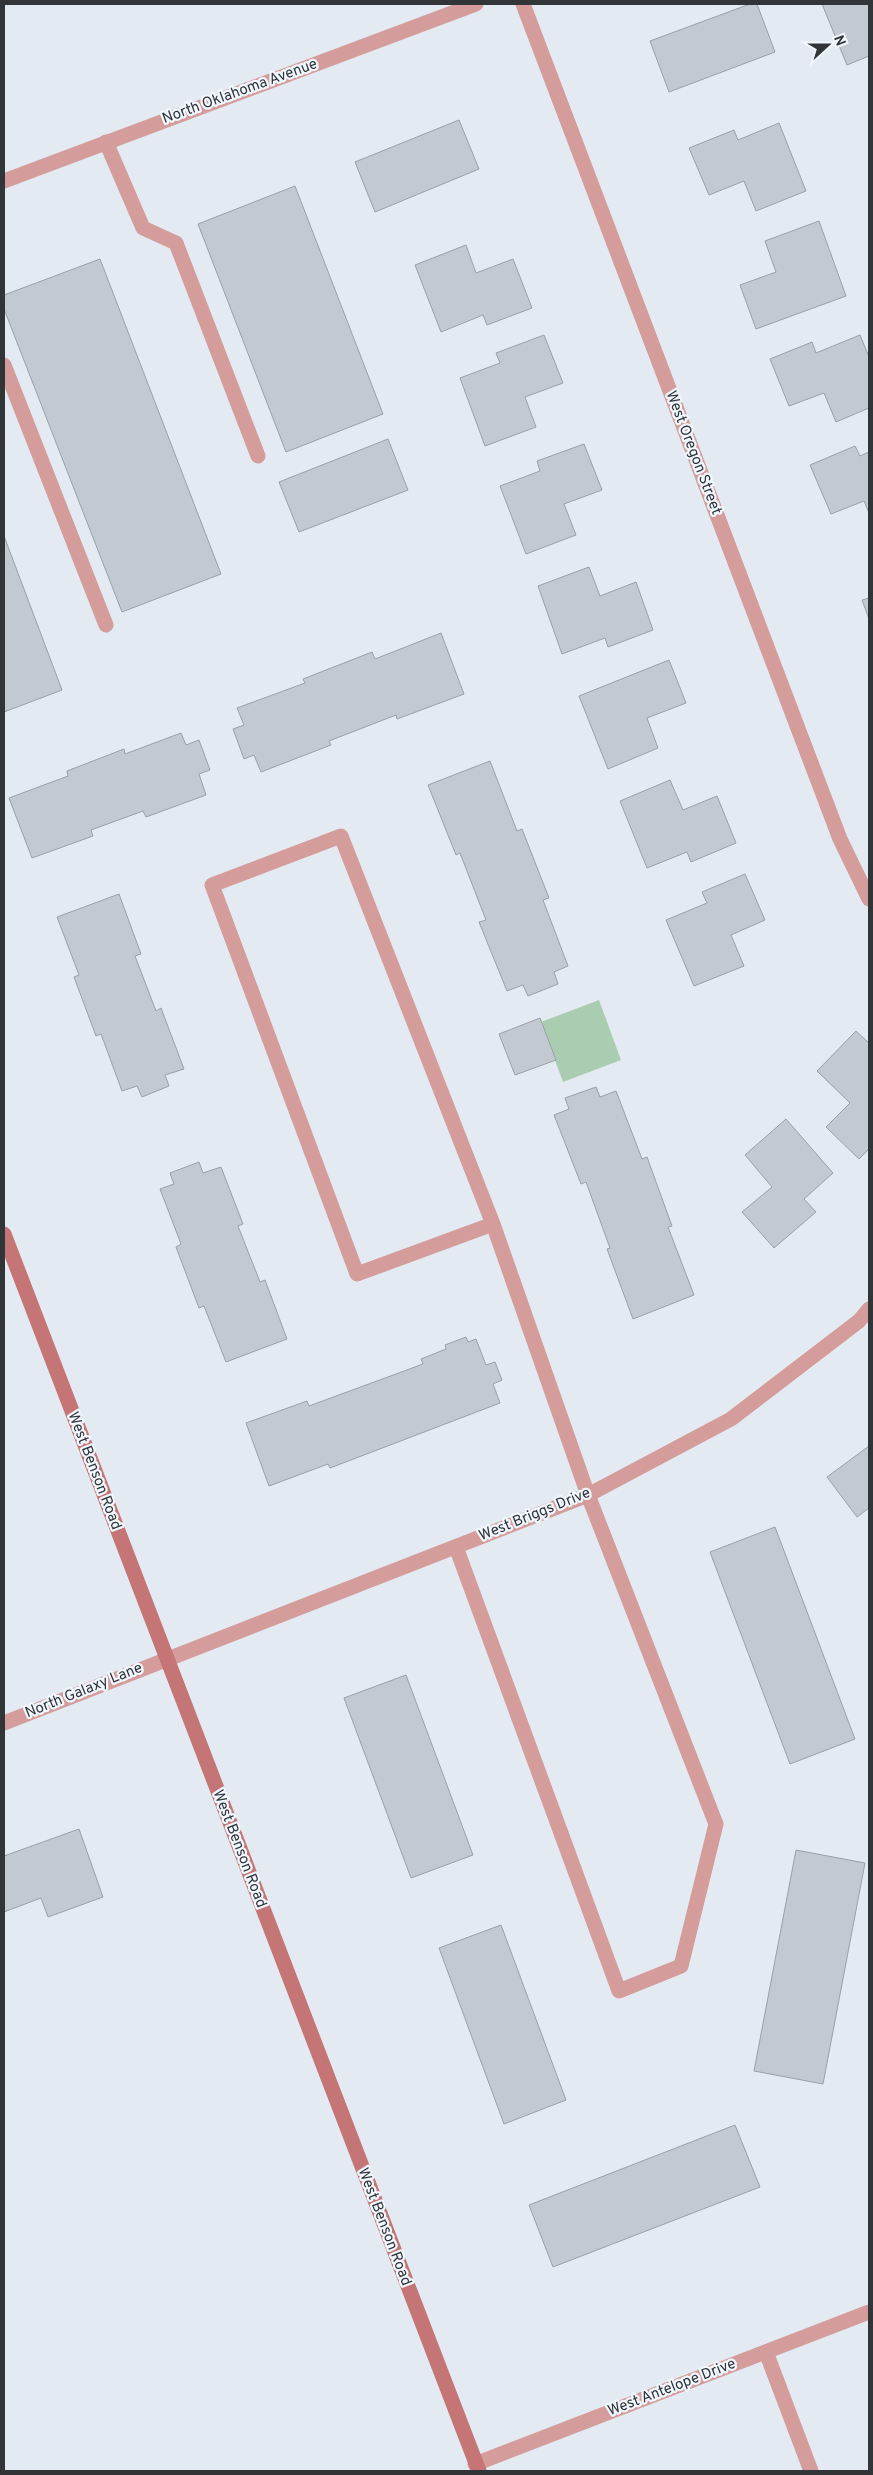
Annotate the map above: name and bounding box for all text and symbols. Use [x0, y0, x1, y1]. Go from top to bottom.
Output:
north arrow [803, 20, 853, 70]
text: N [829, 33, 848, 49]
street label: North Oklahoma Avenue [160, 55, 320, 129]
street label: West Oregon Street [661, 388, 725, 518]
street label: West Benson Road [63, 1409, 125, 1533]
street label: West Briggs Drive [476, 1484, 594, 1546]
street label: North Galaxy Lane [23, 1659, 145, 1723]
street label: West Benson Road [208, 1787, 270, 1911]
street label: West Benson Road [353, 2165, 415, 2289]
street label: West Antelope Drive [605, 2355, 739, 2421]

